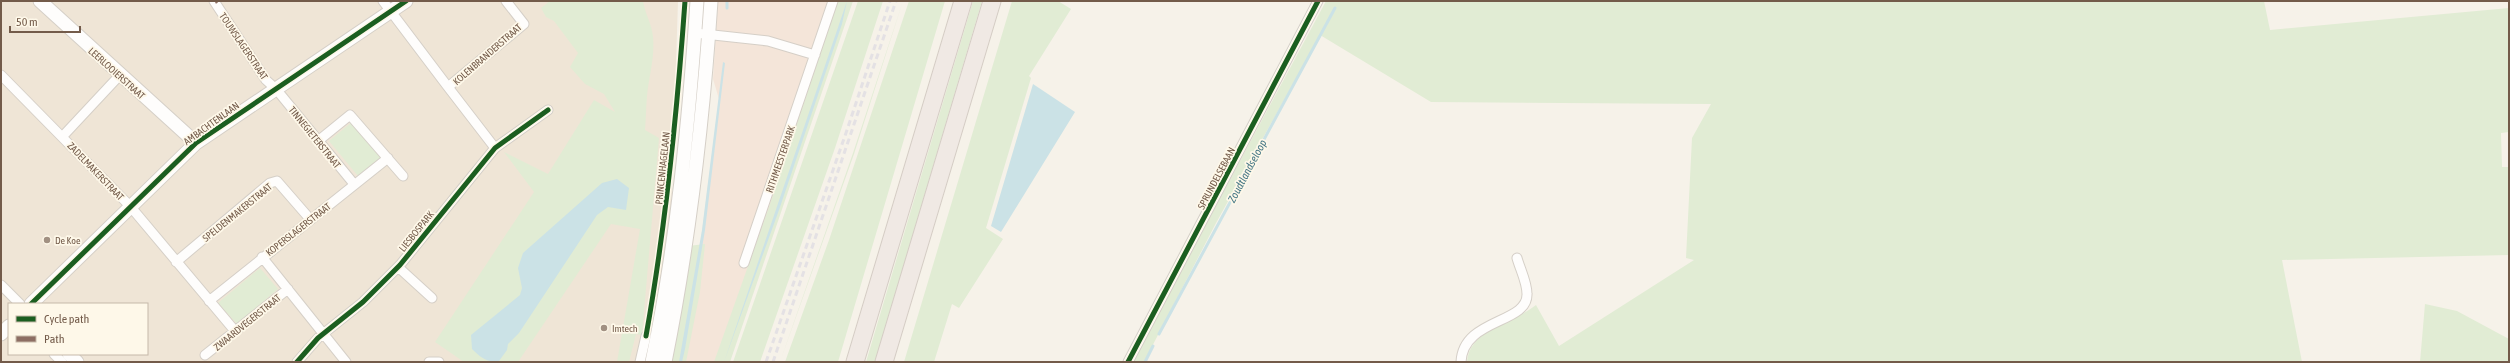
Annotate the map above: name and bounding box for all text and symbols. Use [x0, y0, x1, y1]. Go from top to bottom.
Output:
scale bar [10, 8, 80, 34]
street label: TOUWSLAGERSTRAAT [217, 11, 270, 82]
text: 50 m [16, 15, 38, 29]
street label: KOLENBRANDERSTRAAT [451, 21, 524, 87]
street label: LEERLOOIERSTRAAT [86, 45, 148, 102]
street label: AMBACHTENLAAN [181, 100, 241, 147]
street label: TINNEGIETERSTRAAT [286, 104, 343, 171]
street label: RITHMEESTERPARK [764, 124, 797, 194]
street label: PRINCENHAGELAAN [653, 131, 672, 205]
water label: Zoudtlandseloop [1225, 138, 1269, 204]
street label: ZADELMAKERSTRAAT [65, 140, 127, 203]
street label: SPRUNDELSEBAAN [1195, 145, 1237, 211]
street label: SPELDENMAKERSTRAAT [200, 181, 275, 244]
street label: KOPERSLAGERSTRAAT [264, 200, 333, 258]
street label: LIESBOSPARK [397, 209, 436, 254]
marker: De Koe [42, 235, 52, 245]
place label: De Koe [55, 235, 81, 246]
street label: ZWAARDVEGERSTRAAT [212, 292, 283, 353]
legend [8, 303, 148, 355]
text: Cycle path [44, 312, 89, 326]
marker: Imtech [599, 323, 609, 333]
place label: Imtech [612, 323, 638, 334]
text: Path [44, 332, 65, 346]

